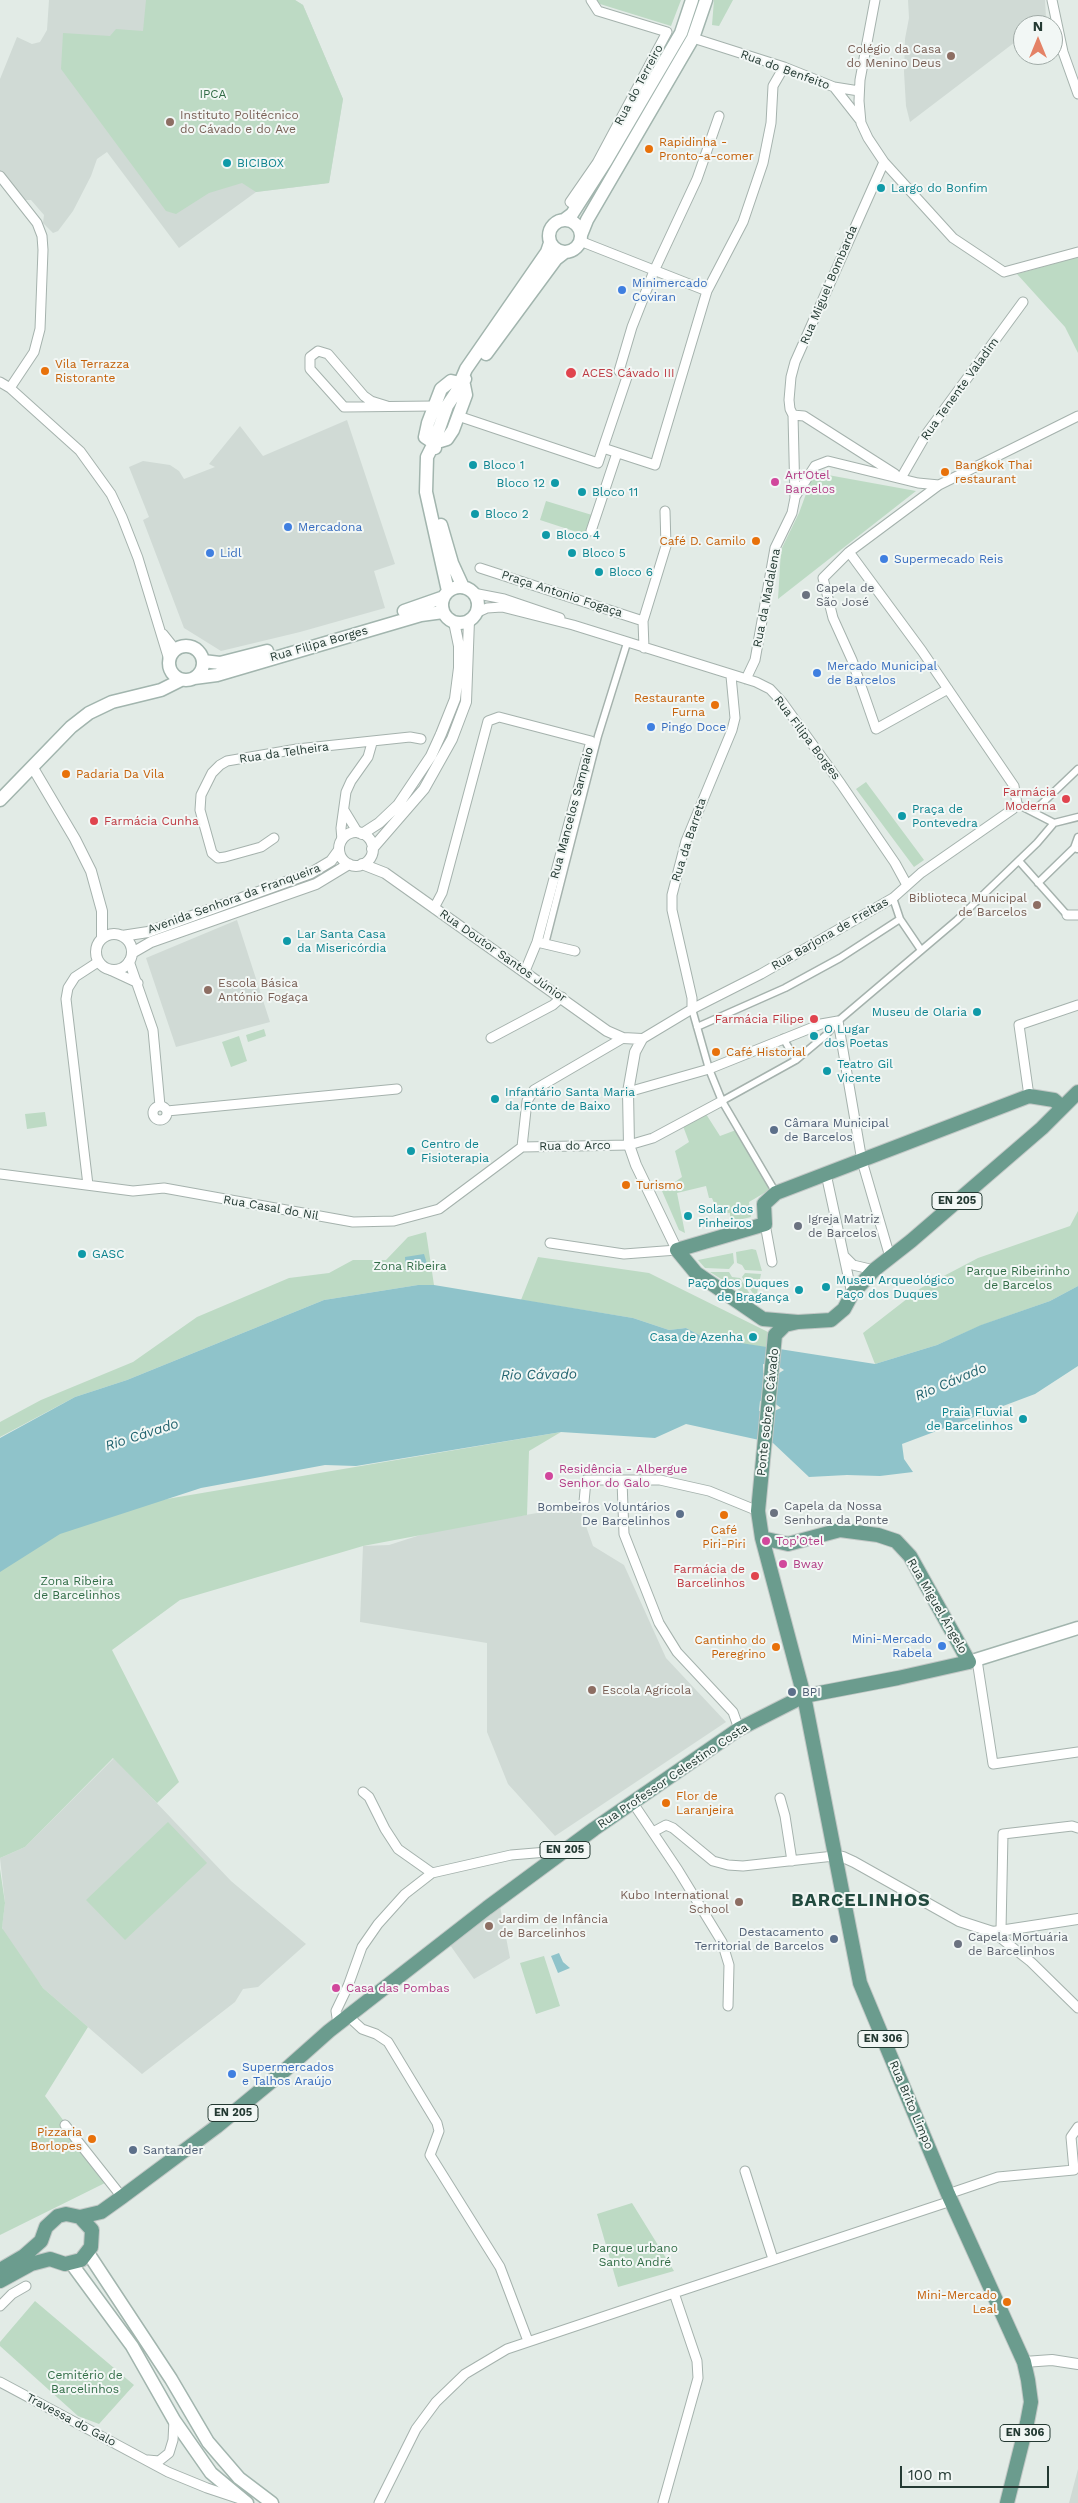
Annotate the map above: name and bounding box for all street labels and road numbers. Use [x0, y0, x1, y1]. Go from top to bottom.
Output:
street label: Rua do Terreiro [612, 42, 666, 128]
street label: Rua do Benfeito [738, 47, 832, 93]
street label: Rua Miguel Bombarda [797, 223, 861, 347]
street label: Rua Tenente Valadim [918, 335, 1002, 443]
street label: Rua da Madalena [750, 547, 784, 649]
street label: Praça Antonio Fogaça [500, 568, 624, 620]
street label: Rua Filipa Borges [268, 623, 370, 665]
street label: Rua Filipa Borges [771, 693, 843, 783]
street label: Rua da Telheira [238, 740, 330, 766]
street label: Rua Mancelos Sampaio [547, 745, 597, 881]
street label: Rua da Barreta [669, 796, 709, 884]
street label: Avenida Senhora da Franqueira [146, 861, 322, 937]
street label: Rua Barjona de Freitas [769, 895, 891, 973]
street label: Rua Doutor Santos Júnior [437, 907, 569, 1005]
street label: Rua do Arco [539, 1138, 611, 1154]
road number: EN 205 [932, 1192, 982, 1210]
street label: Rua Casal do Nil [222, 1193, 320, 1223]
street label: Ponte sobre o Cávado [754, 1347, 782, 1477]
street label: Rua Miguel Ângelo [904, 1556, 970, 1656]
street label: Rua Professor Celestino Costa [595, 1720, 751, 1832]
road number: EN 205 [540, 1842, 590, 1858]
road number: EN 306 [858, 2030, 908, 2048]
street label: Rua Brito Limpo [886, 2059, 936, 2151]
road number: EN 205 [208, 2104, 258, 2122]
street label: Travessa do Galo [24, 2390, 118, 2450]
road number: EN 306 [1000, 2424, 1050, 2442]

